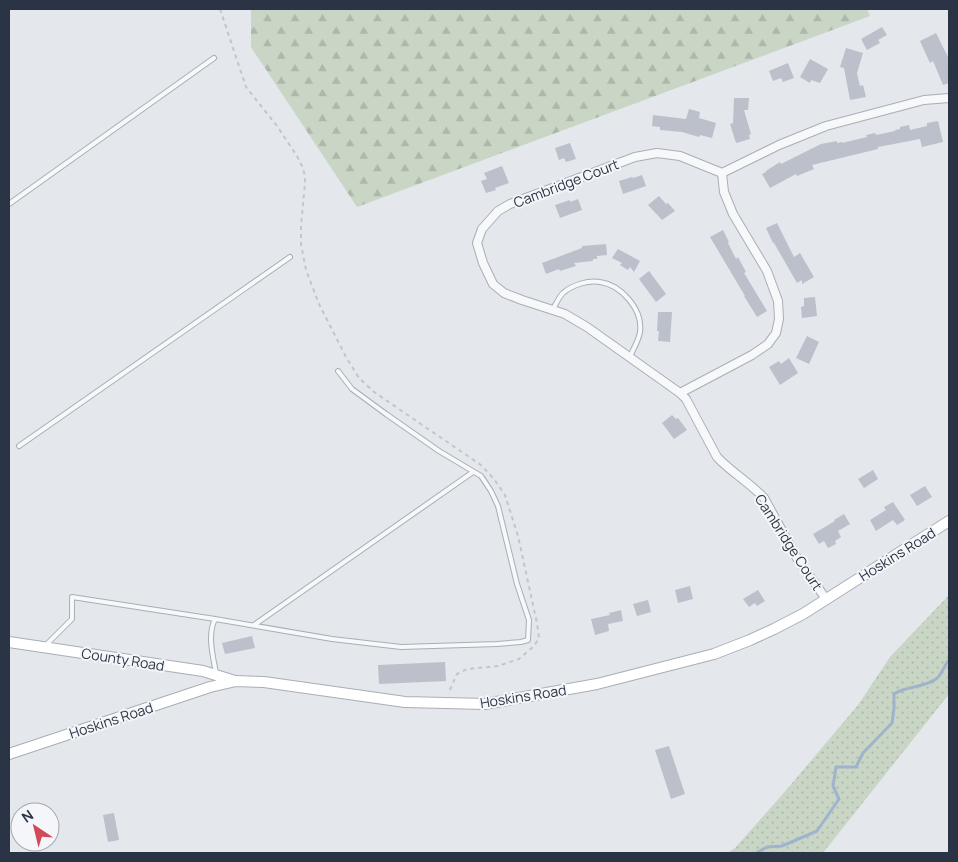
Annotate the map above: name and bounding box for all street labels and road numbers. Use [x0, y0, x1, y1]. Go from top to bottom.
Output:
street label: Cambridge Court [511, 154, 622, 212]
street label: Cambridge Court [751, 490, 827, 594]
street label: Hoskins Road [855, 523, 939, 585]
street label: County Road [80, 643, 166, 675]
street label: Hoskins Road [479, 680, 567, 712]
street label: Hoskins Road [67, 698, 155, 742]

